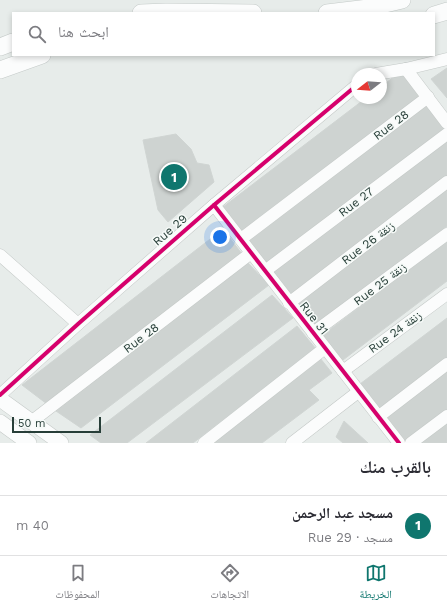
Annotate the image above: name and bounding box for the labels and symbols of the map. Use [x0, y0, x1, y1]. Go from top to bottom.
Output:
north arrow [351, 68, 387, 104]
street label: Rue 28 [371, 107, 411, 143]
pin: 1 [161, 162, 187, 192]
street label: Rue 27 [336, 184, 376, 220]
street label: Rue 29 [150, 211, 190, 249]
street label: Rue 26 زنقة [339, 218, 398, 267]
your location [210, 227, 230, 247]
street label: Rue 25 زنقة [351, 259, 409, 308]
street label: Rue 31 [297, 299, 331, 337]
street label: Rue 24 زنقة [366, 308, 425, 356]
street label: Rue 28 [121, 320, 161, 356]
scale bar [12, 415, 101, 434]

